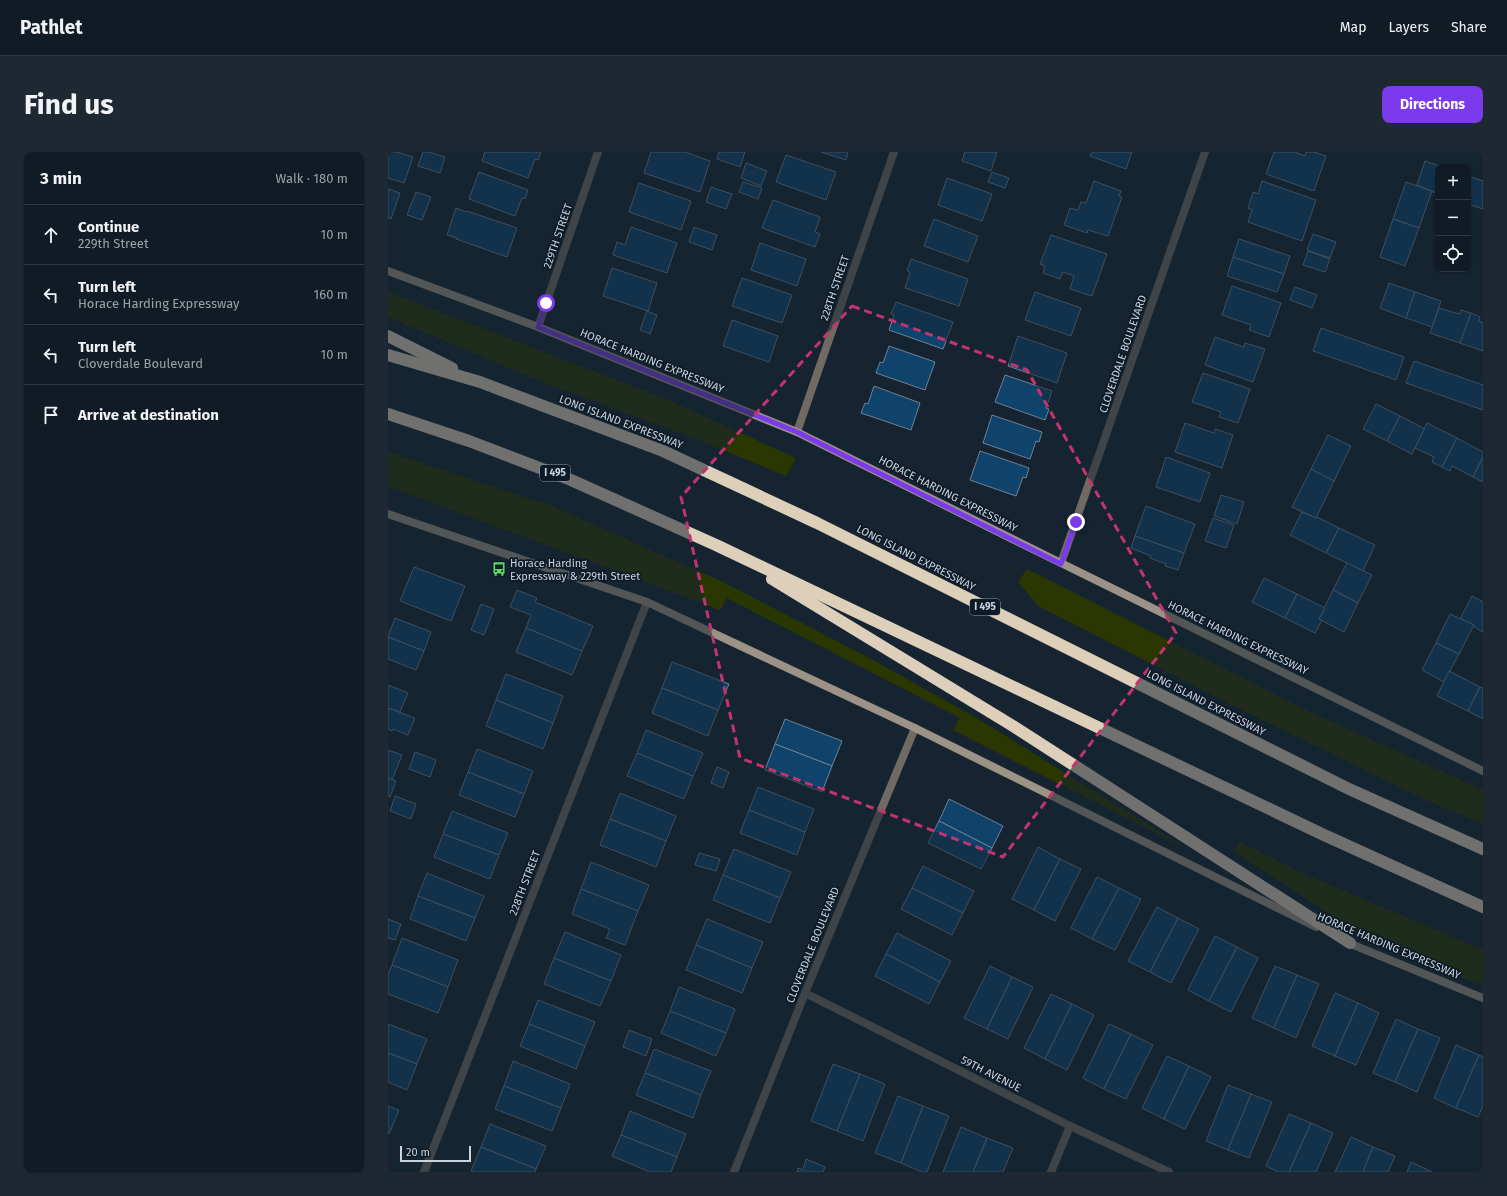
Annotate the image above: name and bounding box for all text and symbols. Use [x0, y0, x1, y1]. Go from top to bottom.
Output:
text: Pathlet [20, 16, 83, 39]
text: Map [1340, 19, 1366, 36]
text: Layers [1388, 19, 1429, 36]
text: Share [1451, 19, 1487, 36]
button: Directions [1382, 86, 1483, 123]
text: Find us [24, 88, 114, 121]
map controls [1435, 164, 1471, 272]
button: + [1435, 164, 1471, 200]
text: 3 min [40, 168, 82, 189]
text: Walk · 180 m [276, 171, 348, 186]
button: − [1435, 200, 1471, 236]
street label: 229TH STREET [541, 201, 575, 270]
text: Continue [78, 218, 139, 236]
icon: ahead [40, 224, 62, 246]
text: 10 m [321, 227, 348, 242]
text: 229th Street [78, 236, 149, 251]
button: locate [1435, 236, 1471, 272]
street label: 228TH STREET [818, 253, 852, 322]
text: Turn left [78, 278, 136, 296]
icon: left [40, 284, 62, 306]
text: 160 m [314, 287, 348, 302]
street label: CLOVERDALE BOULEVARD [1097, 293, 1149, 415]
route start [537, 294, 555, 312]
text: Horace Harding Expressway [78, 296, 239, 311]
street label: HORACE HARDING EXPRESSWAY [578, 326, 726, 396]
text: Turn left [78, 338, 136, 356]
icon: left [40, 344, 62, 366]
text: 10 m [321, 347, 348, 362]
text: Cloverdale Boulevard [78, 356, 203, 371]
street label: LONG ISLAND EXPRESSWAY [557, 392, 685, 452]
icon: arrive [40, 404, 62, 426]
text: Arrive at destination [78, 406, 219, 424]
street label: HORACE HARDING EXPRESSWAY [876, 453, 1020, 535]
road number: I 495 [540, 465, 570, 481]
route end [1067, 513, 1085, 531]
street label: LONG ISLAND EXPRESSWAY [854, 522, 978, 594]
place label: Horace Harding Expressway & 229th Street [510, 557, 640, 583]
bus stop icon: Horace Harding Expressway & 229th Street [491, 561, 507, 577]
street label: HORACE HARDING EXPRESSWAY [1166, 598, 1310, 678]
road number: I 495 [970, 599, 1000, 615]
street label: LONG ISLAND EXPRESSWAY [1144, 667, 1268, 739]
street label: 228TH STREET [507, 848, 543, 917]
street label: CLOVERDALE BOULEVARD [784, 885, 842, 1005]
street label: HORACE HARDING EXPRESSWAY [1315, 910, 1463, 982]
street label: 59TH AVENUE [959, 1053, 1023, 1095]
scale bar [400, 1144, 471, 1163]
text: 20 m [406, 1146, 430, 1159]

